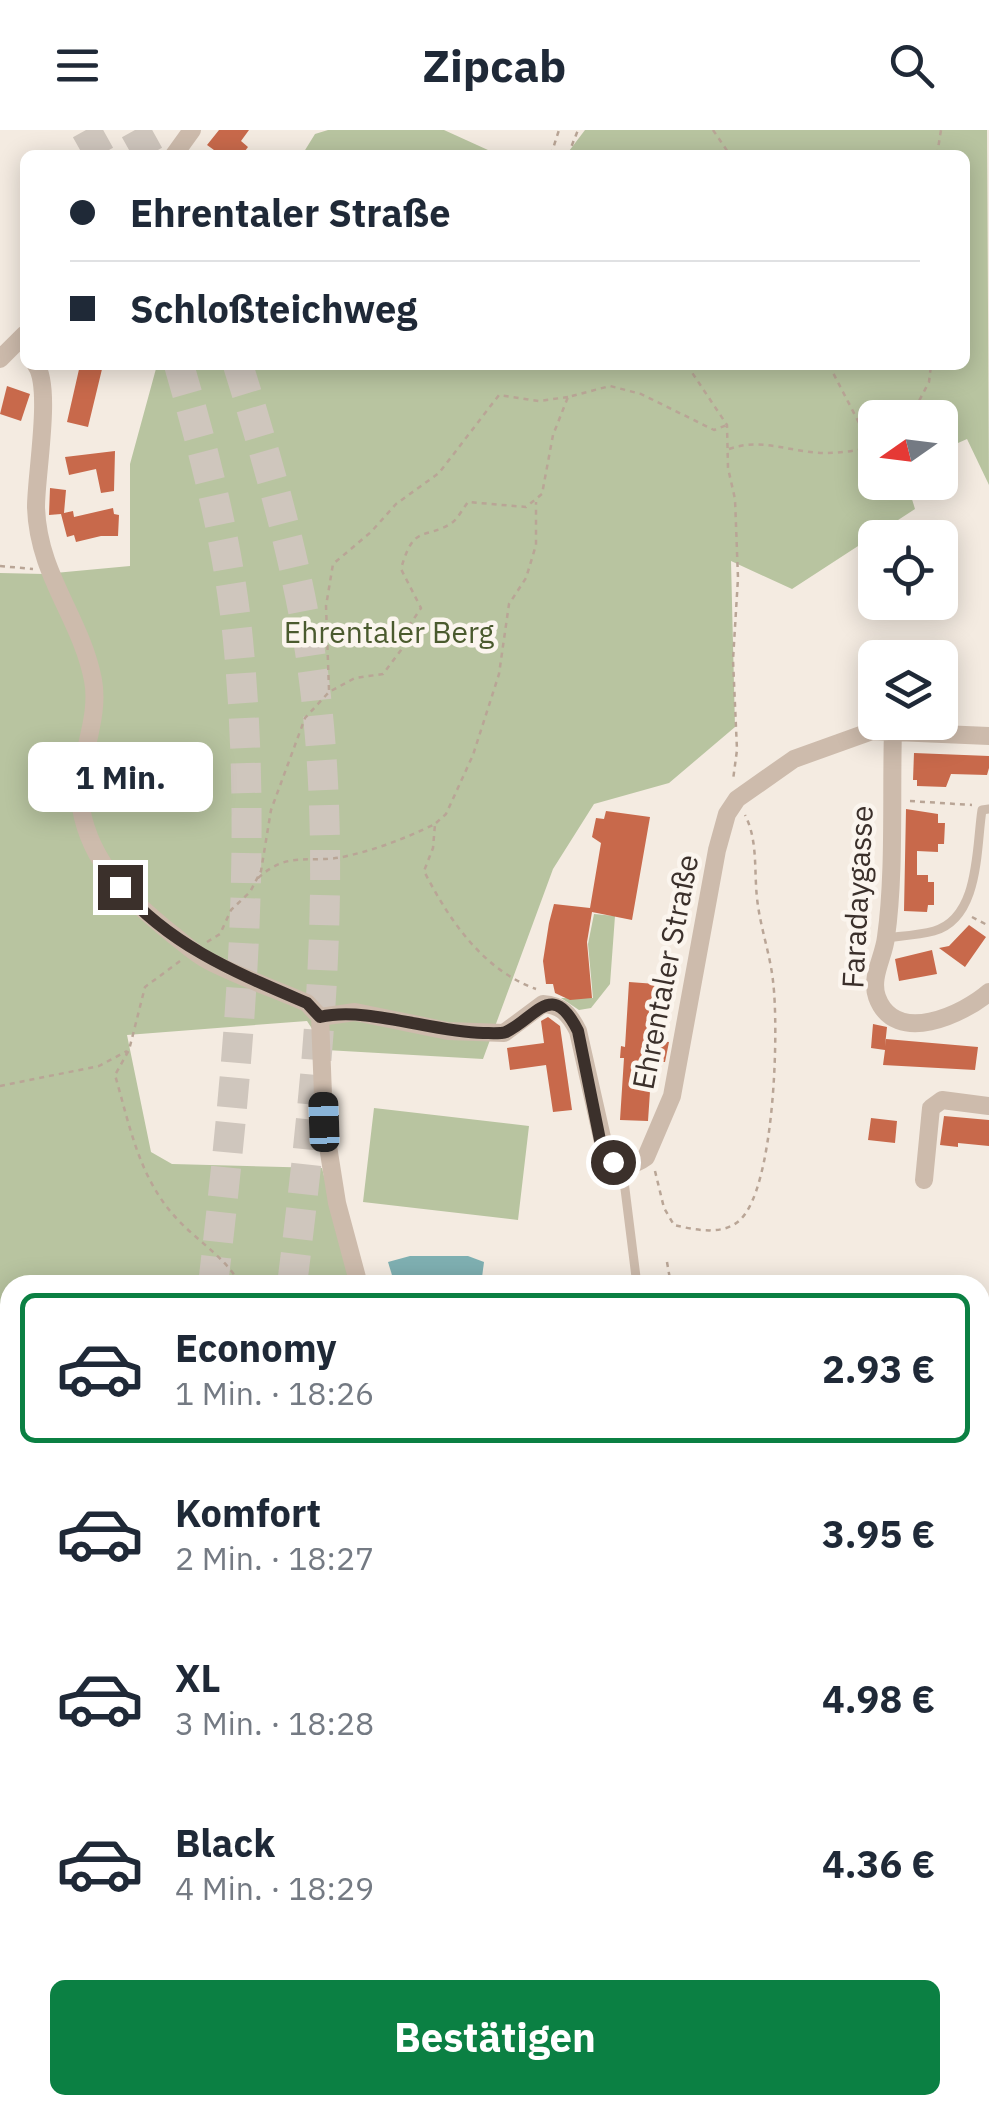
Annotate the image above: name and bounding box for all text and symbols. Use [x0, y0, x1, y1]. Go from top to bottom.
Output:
text: Zipcab [423, 36, 566, 94]
icon: menu [50, 38, 105, 93]
icon: search [884, 38, 939, 93]
text: Ehrentaler Straße [130, 188, 451, 237]
text: Schloßteichweg [130, 284, 417, 333]
north arrow [858, 400, 958, 500]
map controls [858, 400, 958, 740]
button: locate [858, 520, 958, 620]
park label: Ehrentaler Berg [284, 612, 494, 651]
button: layers [858, 640, 958, 740]
callout: 1 Min. [28, 742, 212, 812]
text: 1 Min. [75, 756, 166, 798]
street label: Faradaygasse [832, 804, 881, 989]
street label: Ehrentaler Straße [623, 851, 706, 1093]
route end [98, 865, 143, 910]
car [308, 1091, 340, 1153]
route start [591, 1140, 636, 1185]
icon: car [55, 1323, 145, 1413]
text: Economy [175, 1323, 337, 1372]
text: 2.93 € [822, 1344, 935, 1393]
text: 1 Min. · 18:26 [175, 1372, 374, 1414]
icon: car [55, 1488, 145, 1578]
text: Komfort [175, 1488, 321, 1537]
text: 3.95 € [822, 1509, 935, 1558]
text: 2 Min. · 18:27 [175, 1537, 374, 1579]
icon: car [55, 1653, 145, 1743]
text: XL [175, 1653, 221, 1702]
text: 4.98 € [822, 1674, 935, 1723]
text: 3 Min. · 18:28 [175, 1702, 374, 1744]
icon: car [55, 1818, 145, 1908]
text: Black [175, 1818, 275, 1867]
text: 4.36 € [822, 1839, 935, 1888]
text: 4 Min. · 18:29 [175, 1867, 374, 1909]
button: Bestätigen [50, 1980, 940, 2095]

